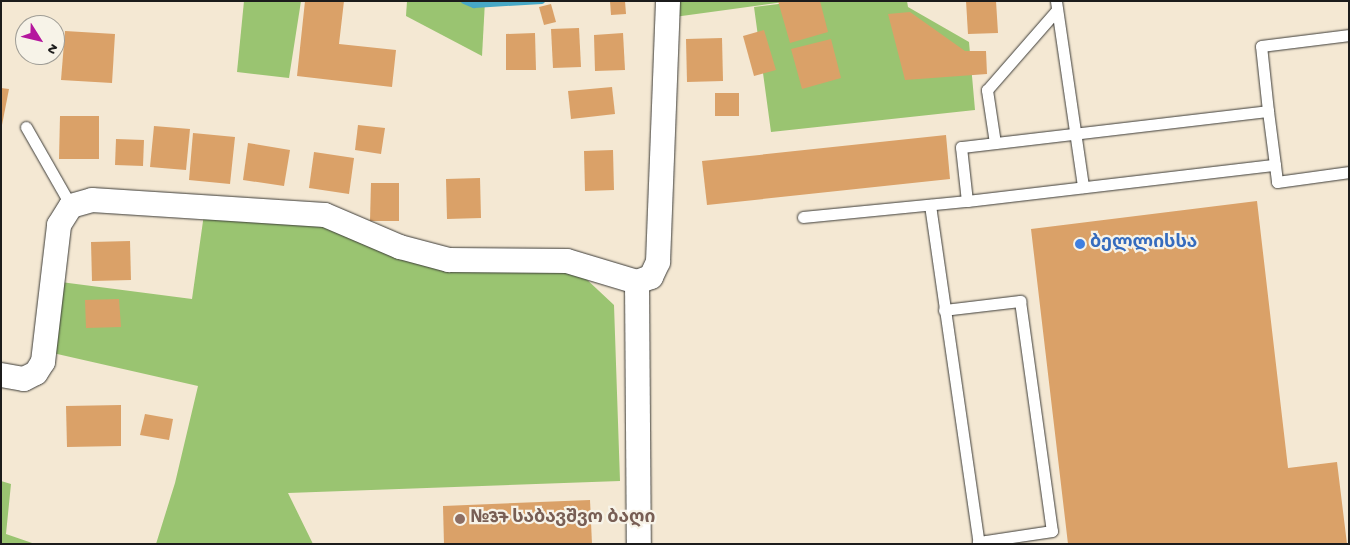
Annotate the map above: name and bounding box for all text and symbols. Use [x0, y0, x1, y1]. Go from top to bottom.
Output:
north arrow [15, 15, 65, 65]
text: N [42, 40, 61, 57]
place label: ბელლისსა [1090, 233, 1197, 255]
marker: ბელლისსა [1074, 238, 1086, 250]
place label: №37 საბავშვო ბაღი [470, 508, 655, 530]
marker: №37 საბავშვო ბაღი [454, 513, 466, 525]

